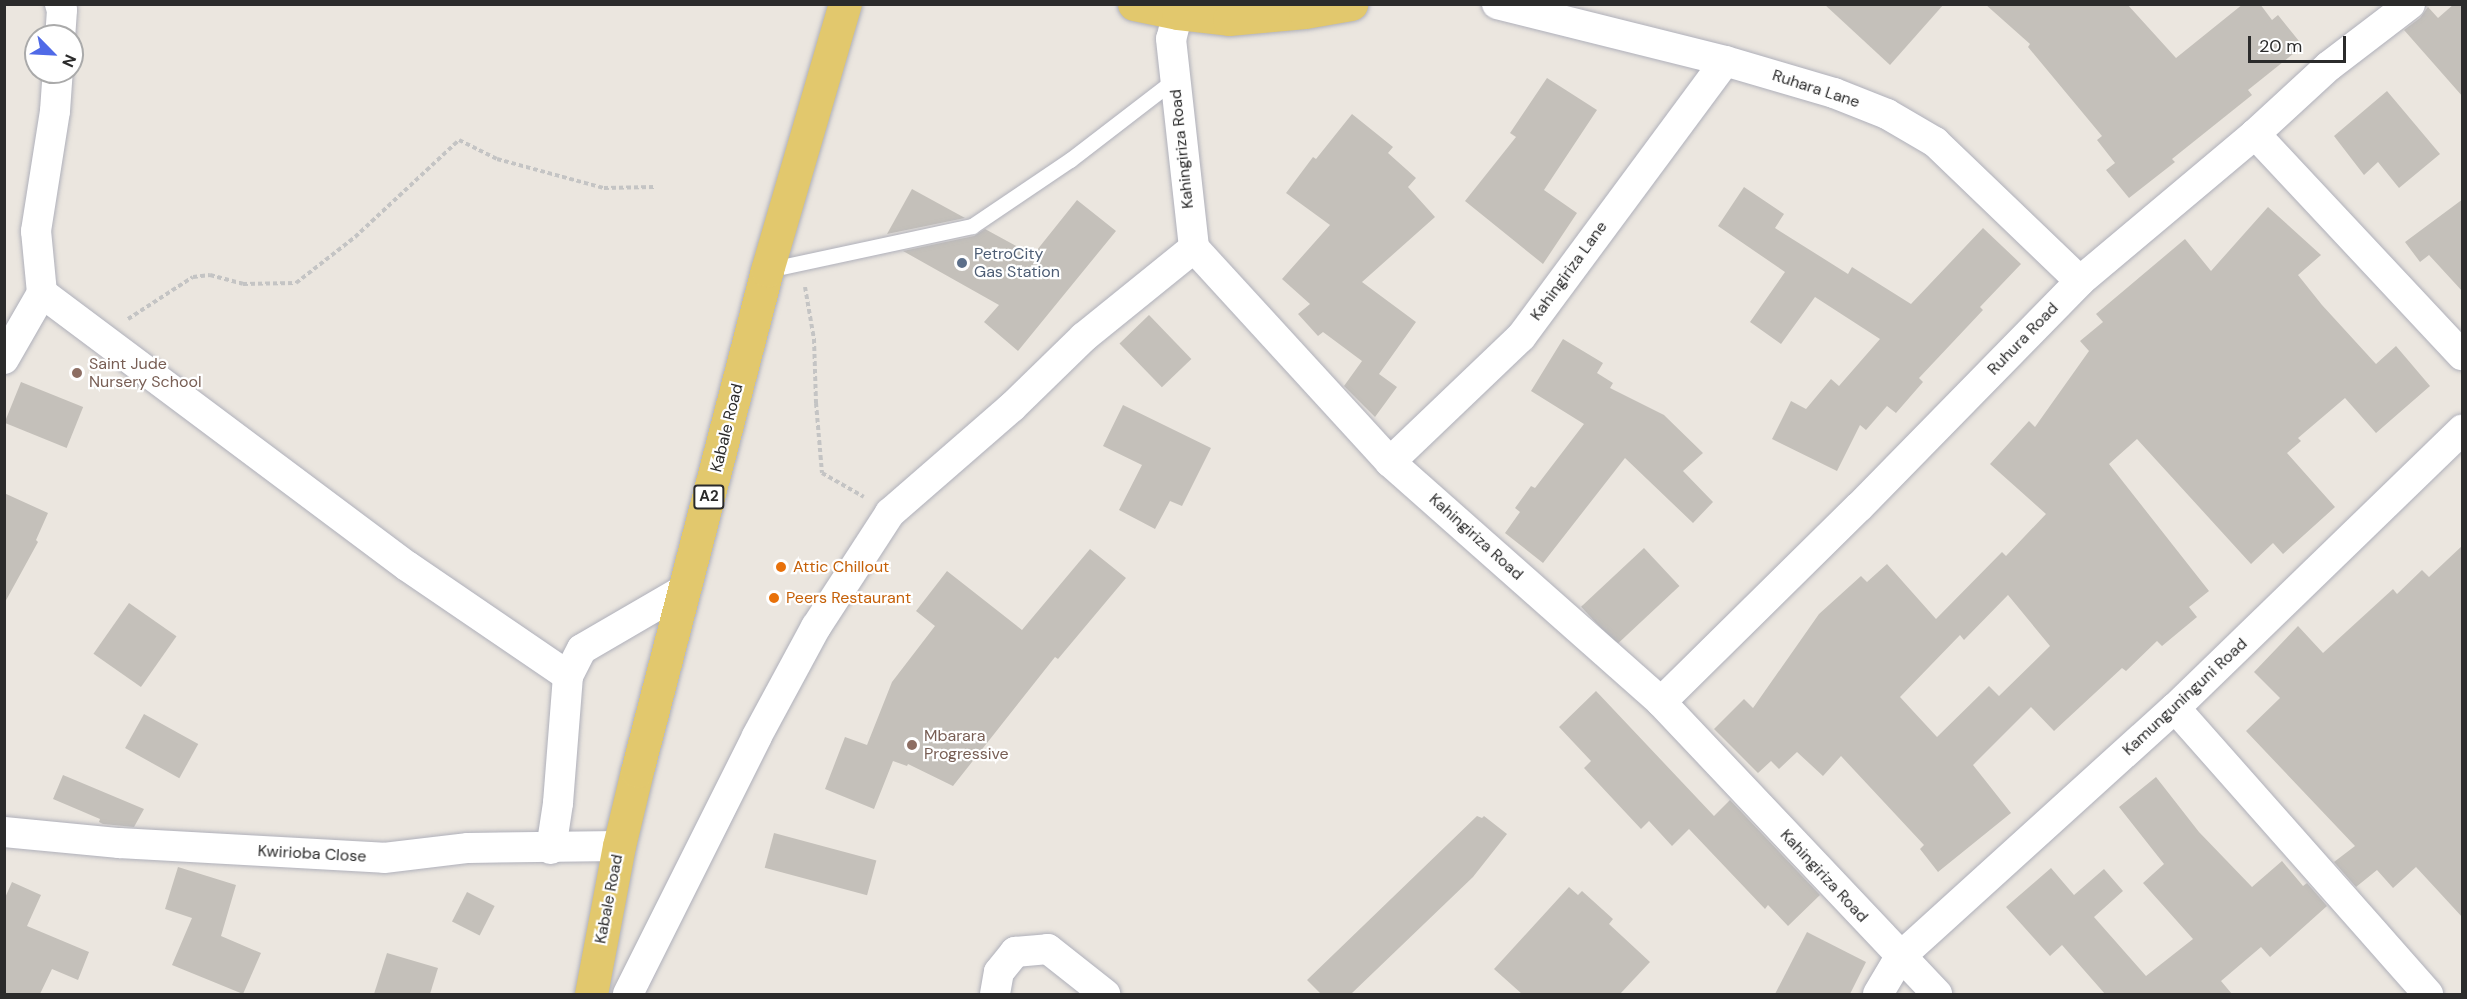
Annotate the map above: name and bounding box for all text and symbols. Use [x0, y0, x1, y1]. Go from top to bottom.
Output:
north arrow [24, 24, 84, 84]
scale bar [2251, 24, 2348, 62]
text: 20 m [2259, 34, 2302, 58]
text: N [57, 51, 81, 70]
street label: Ruhara Lane [1770, 66, 1862, 112]
street label: Kahingiriza Road [1166, 88, 1198, 210]
street label: Kahingiriza Lane [1527, 218, 1611, 324]
place label: PetroCity Gas Station [974, 244, 1060, 282]
marker: PetroCity Gas Station [955, 256, 969, 270]
street label: Ruhura Road [1984, 299, 2062, 379]
place label: Saint Jude Nursery School [89, 354, 202, 392]
marker: Saint Jude Nursery School [70, 366, 84, 380]
street label: Kabale Road [707, 382, 747, 474]
road number: A2 [692, 485, 726, 509]
street label: Kahingiriza Road [1425, 490, 1527, 584]
place label: Attic Chillout [793, 557, 889, 577]
marker: Attic Chillout [774, 560, 788, 574]
place label: Peers Restaurant [786, 588, 911, 608]
marker: Peers Restaurant [767, 591, 781, 605]
street label: Kamunguninguni Road [2119, 634, 2251, 760]
place label: Mbarara Progressive [924, 726, 1009, 764]
marker: Mbarara Progressive [905, 738, 919, 752]
street label: Kahingiriza Road [1776, 826, 1872, 926]
street label: Kwirioba Close [257, 842, 367, 866]
street label: Kabale Road [591, 853, 627, 945]

